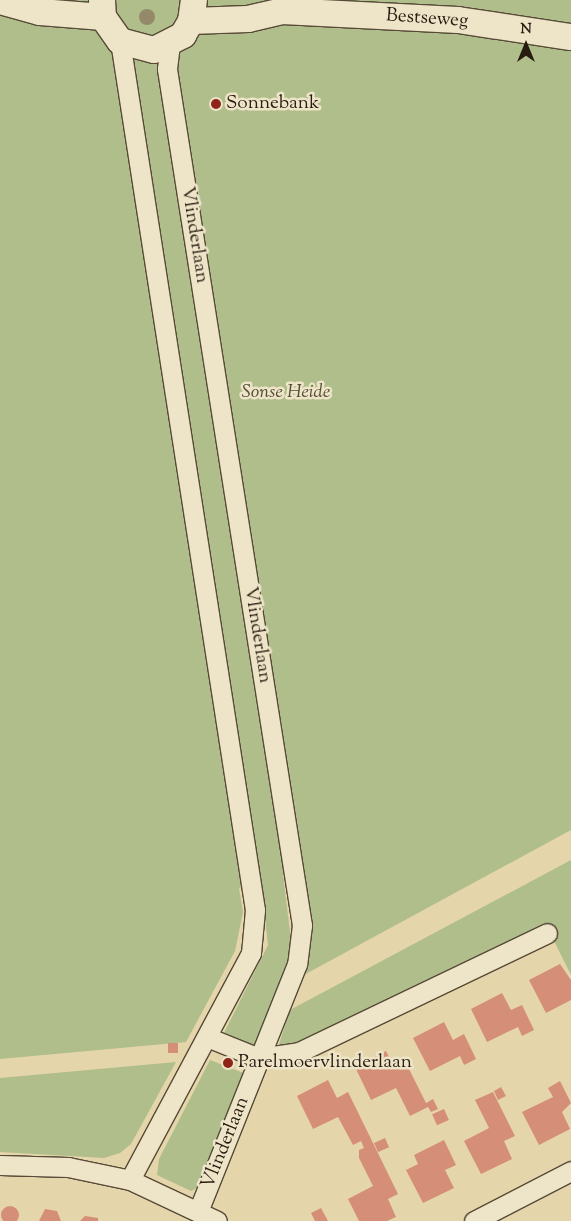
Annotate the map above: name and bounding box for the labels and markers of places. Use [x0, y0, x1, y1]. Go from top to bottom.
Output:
place label: Sonnebank [226, 93, 319, 115]
marker: Sonnebank [210, 98, 222, 110]
place label: Parelmoervlinderlaan [238, 1052, 412, 1074]
marker: Parelmoervlinderlaan [222, 1057, 234, 1069]

